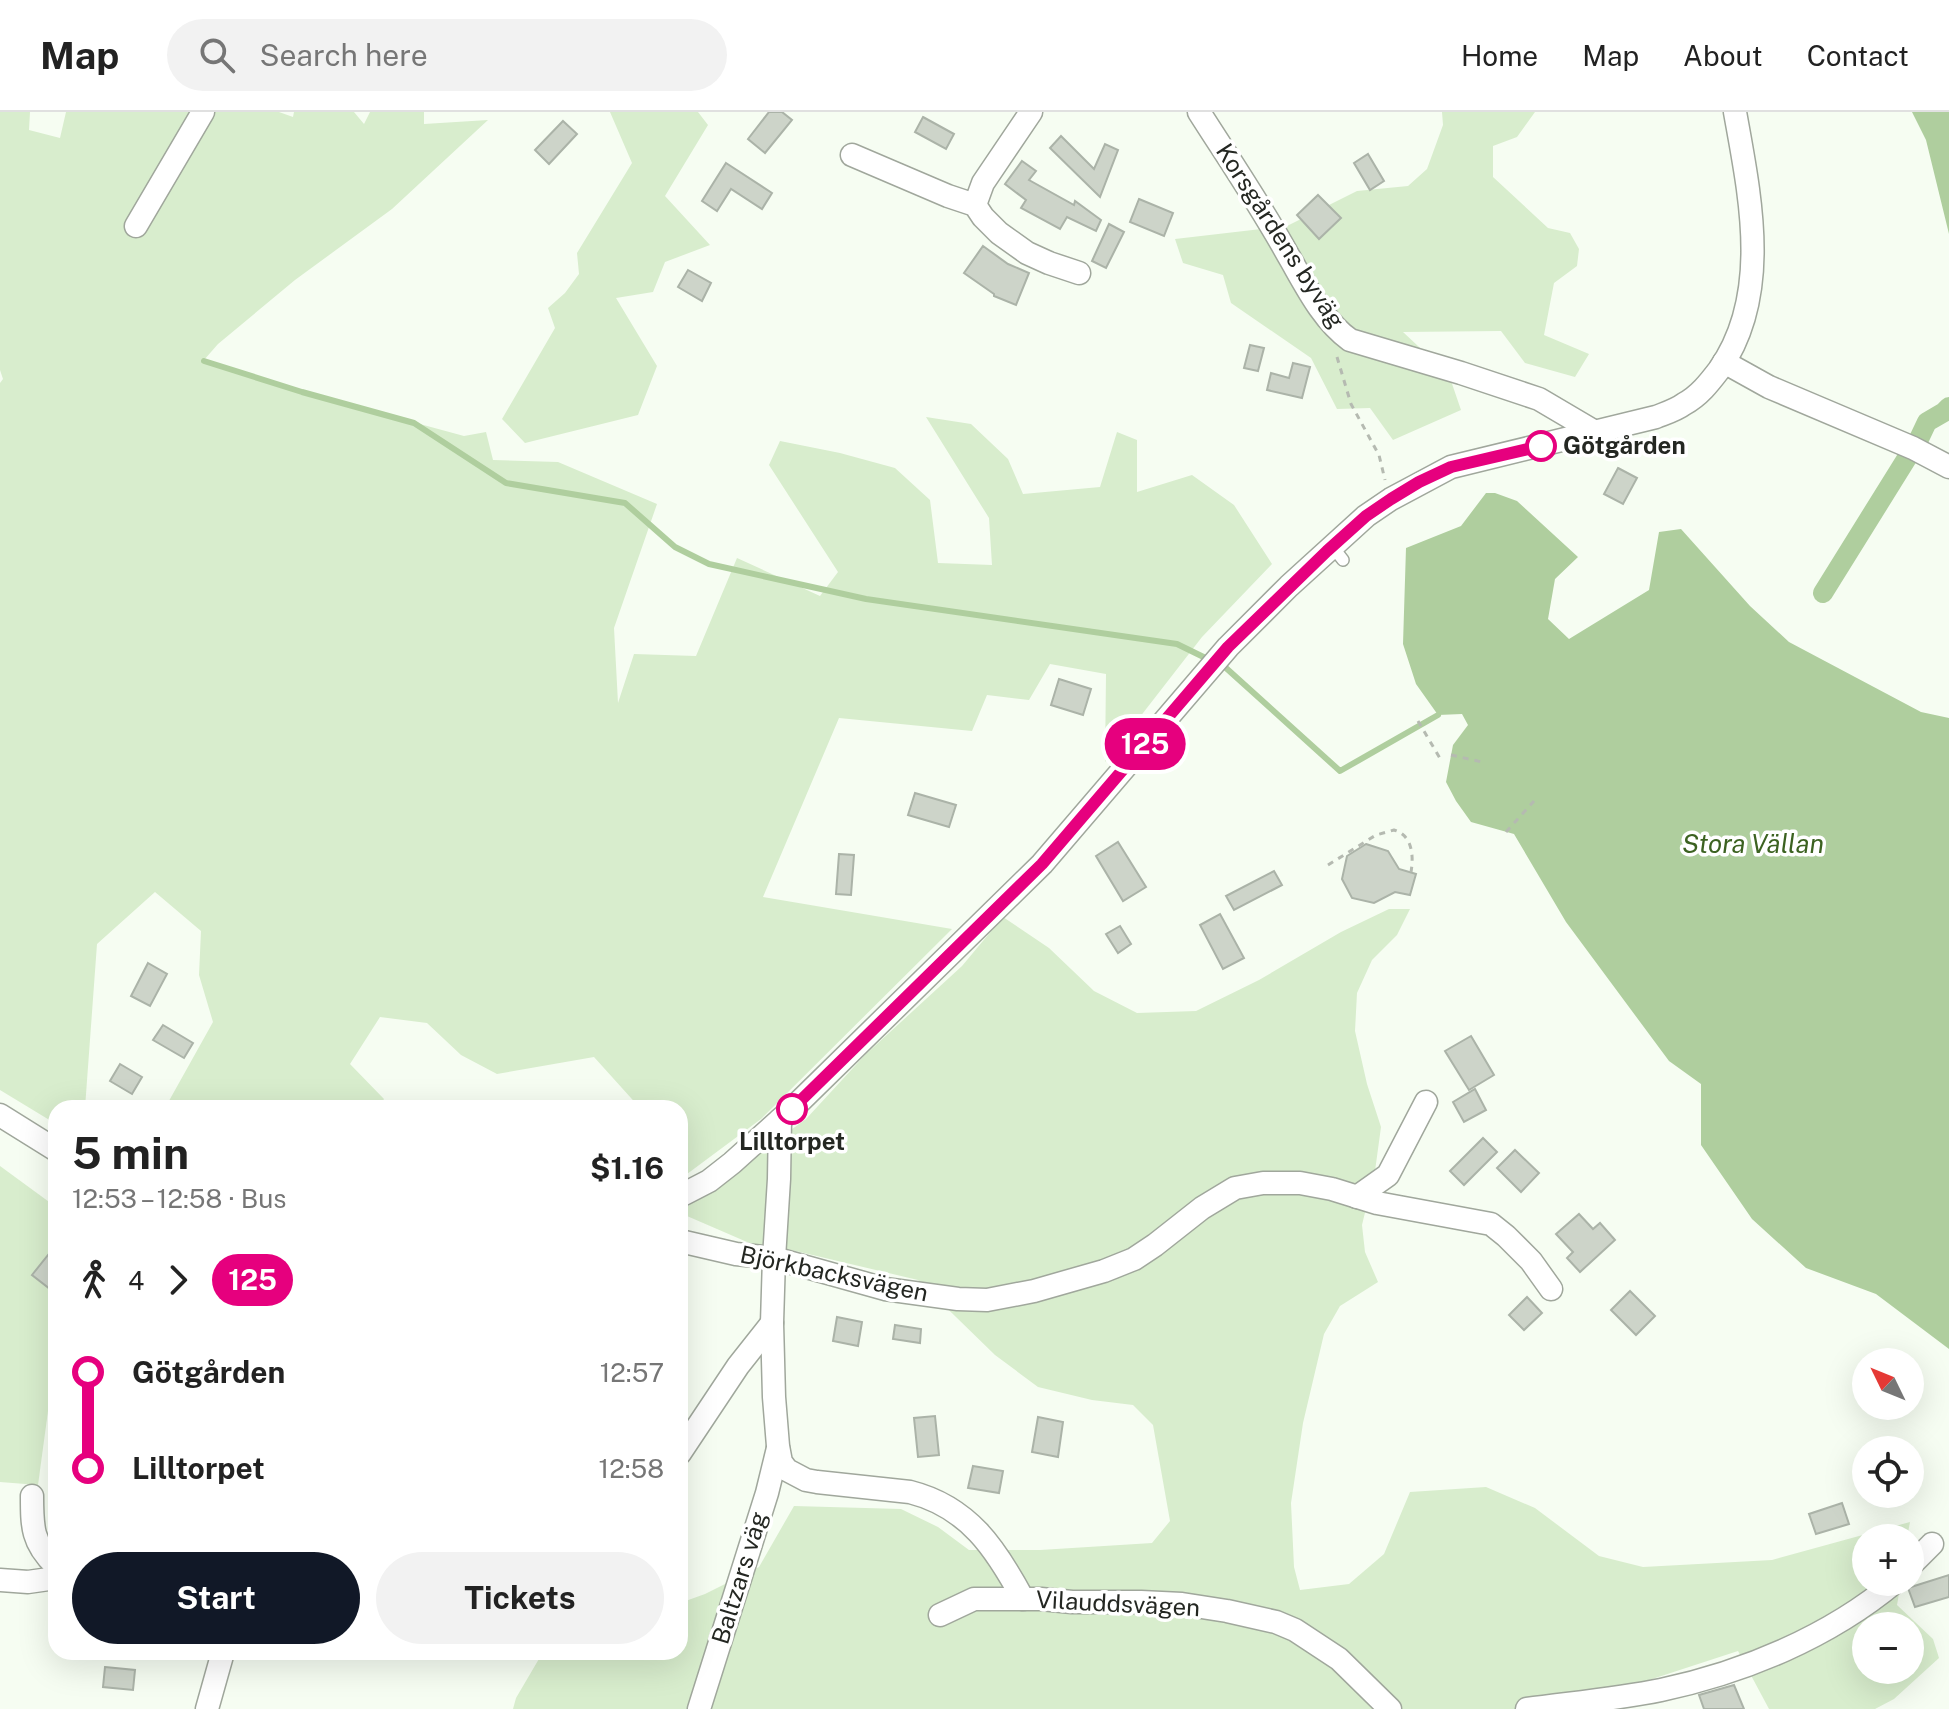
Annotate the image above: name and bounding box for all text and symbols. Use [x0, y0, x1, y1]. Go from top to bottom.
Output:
search box [167, 19, 727, 91]
text: Map [40, 33, 119, 78]
icon: search [195, 33, 239, 77]
text: Search here [259, 37, 428, 73]
text: Home [1461, 39, 1538, 72]
text: Map [1582, 39, 1639, 72]
text: About [1683, 39, 1763, 72]
text: Contact [1807, 39, 1909, 72]
street label: Korsgårdens byväg [1211, 138, 1351, 333]
marker: Götgården [1526, 431, 1556, 461]
place label: Götgården [1563, 431, 1686, 459]
line badge: 125 [1099, 718, 1191, 770]
text: 125 [1121, 727, 1169, 760]
water label: Stora Vällan [1682, 828, 1824, 859]
marker: Lilltorpet [777, 1094, 807, 1124]
text: 5 min [72, 1127, 189, 1179]
place label: Lilltorpet [739, 1127, 845, 1155]
text: $1.16 [590, 1150, 664, 1186]
text: 12:53 – 12:58 · Bus [72, 1183, 286, 1214]
street label: Björkbacksvägen [738, 1239, 931, 1307]
icon: walk [72, 1258, 116, 1302]
icon: forward [156, 1258, 200, 1302]
text: 125 [228, 1263, 277, 1296]
text: 4 [128, 1265, 144, 1296]
north arrow [1852, 1348, 1924, 1420]
map controls [1852, 1348, 1924, 1684]
text: Götgården [132, 1354, 285, 1390]
text: 12:57 [600, 1357, 664, 1388]
button: locate [1852, 1436, 1924, 1508]
text: Lilltorpet [132, 1450, 265, 1486]
text: 12:58 [599, 1453, 664, 1484]
street label: Baltzars väg [706, 1508, 772, 1647]
button: + [1852, 1524, 1924, 1596]
button: Start [72, 1552, 360, 1644]
button: Tickets [376, 1552, 664, 1644]
street label: Vilauddsvägen [1035, 1585, 1201, 1621]
button: − [1852, 1612, 1924, 1684]

